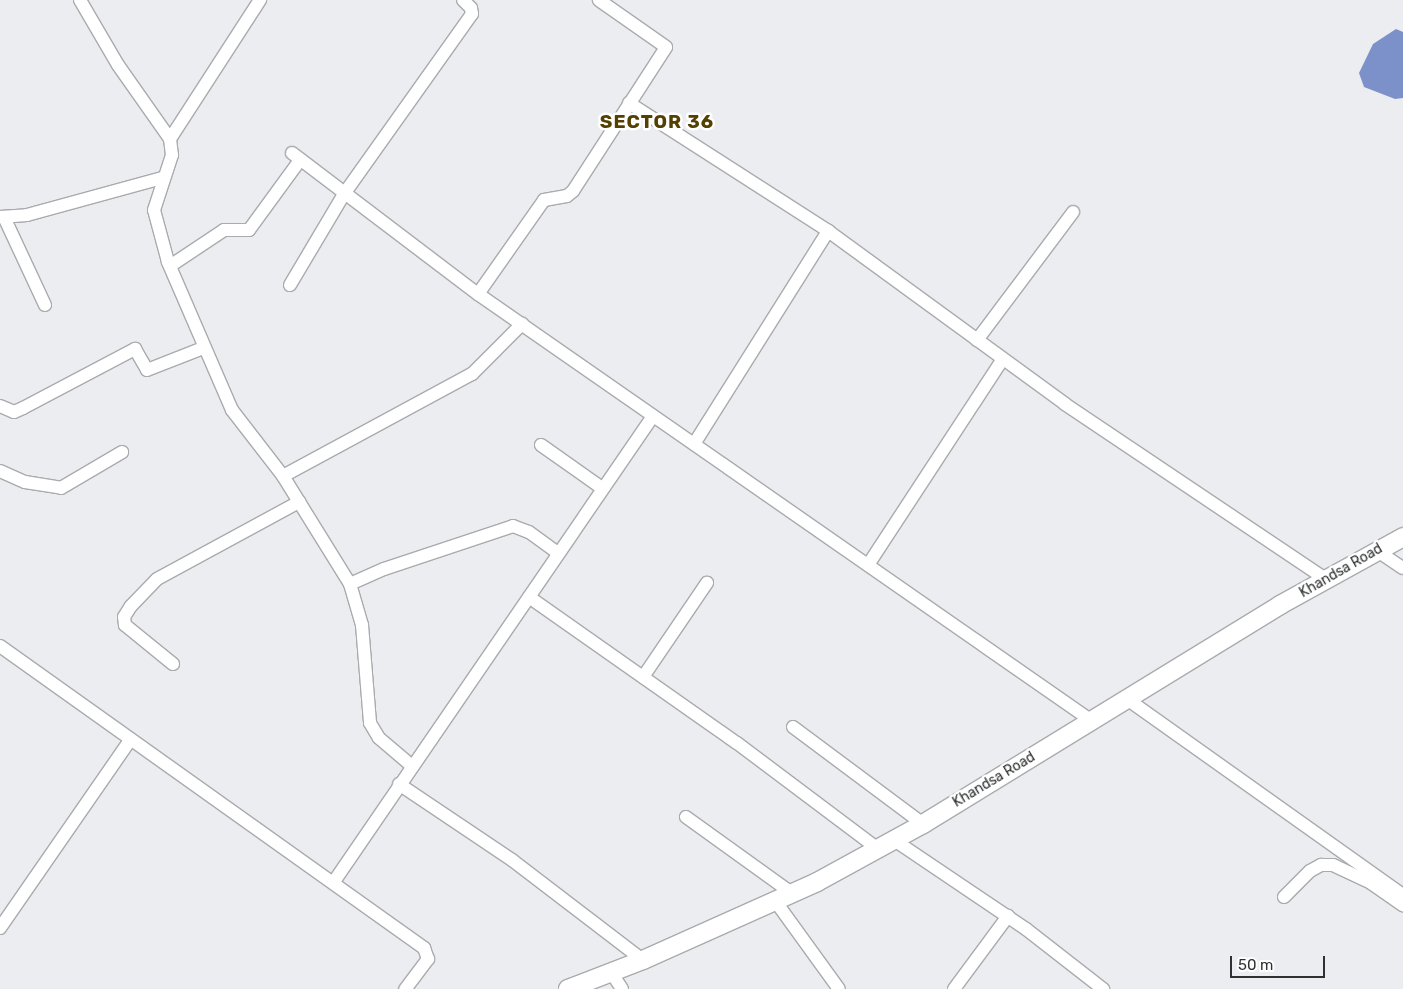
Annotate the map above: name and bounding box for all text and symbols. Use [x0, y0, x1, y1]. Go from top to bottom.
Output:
district label: SECTOR 36 [599, 111, 715, 133]
street label: Khandsa Road [1297, 540, 1385, 602]
street label: Khandsa Road [950, 749, 1038, 811]
scale bar [1233, 946, 1328, 978]
text: 50 m [1238, 956, 1273, 974]

